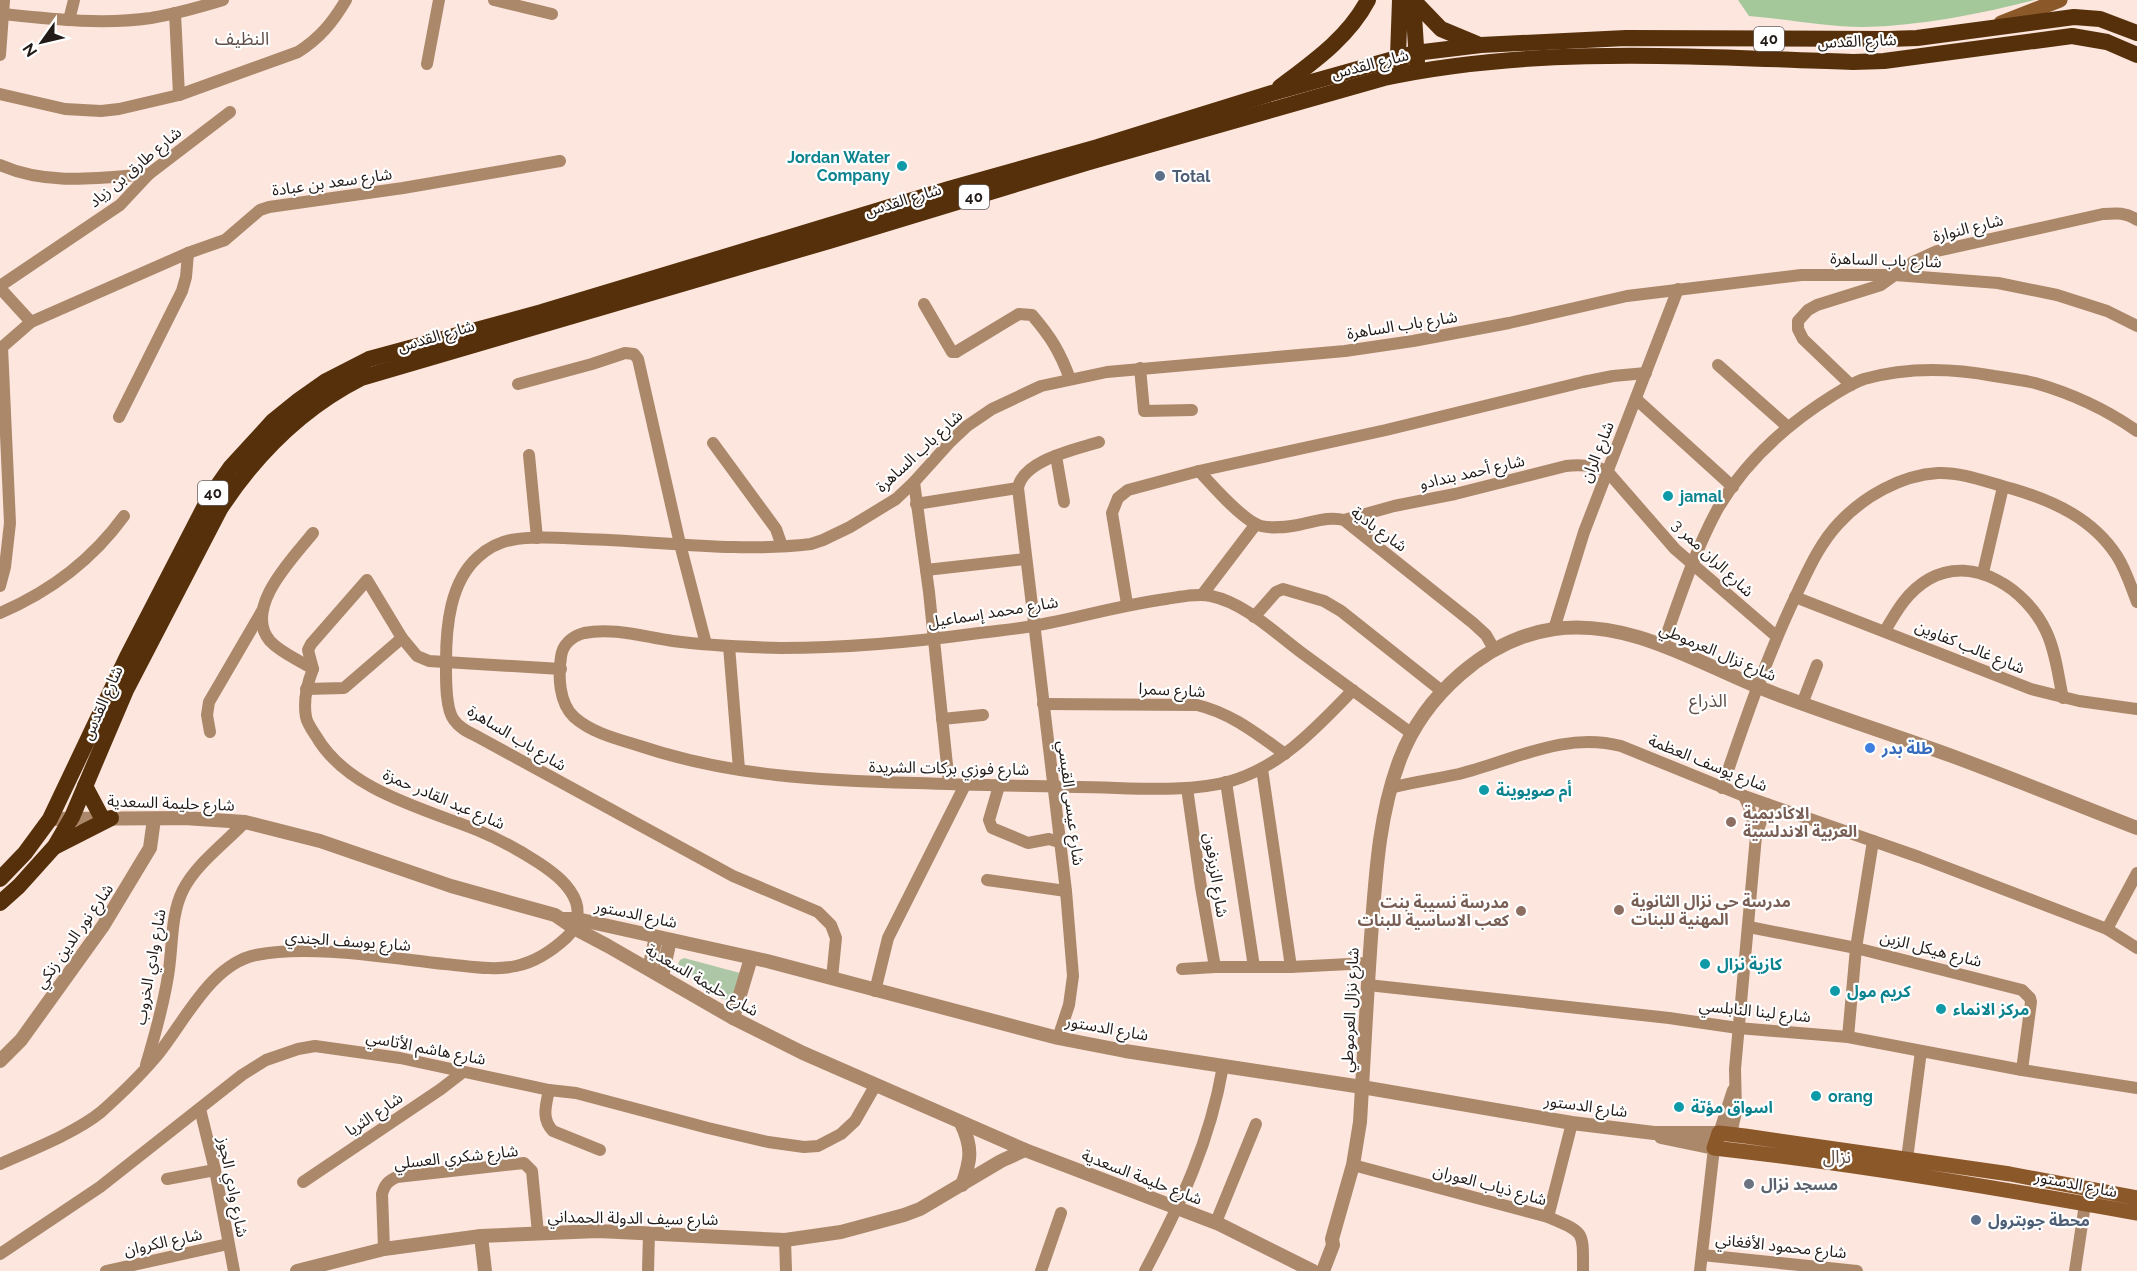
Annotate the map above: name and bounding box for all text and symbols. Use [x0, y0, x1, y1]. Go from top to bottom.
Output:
north arrow [12, 12, 72, 72]
road number: 40 [1754, 27, 1784, 51]
district label: النظيف [215, 28, 269, 49]
street label: شارع القدس [1817, 30, 1897, 55]
text: N [19, 40, 41, 60]
street label: شارع القدس [1329, 45, 1411, 86]
street label: شارع طارق بن زياد [85, 123, 187, 214]
place label: Jordan Water Company [787, 148, 890, 185]
marker: Jordan Water Company [895, 159, 909, 173]
street label: شارع سعد بن عبادة [271, 164, 394, 203]
place label: Total [1172, 167, 1211, 186]
marker: Total [1153, 169, 1167, 183]
street label: شارع القدس [862, 179, 944, 224]
road number: 40 [959, 185, 989, 209]
street label: شارع النوارة [1931, 210, 2006, 249]
street label: شارع باب الساهرة [1830, 249, 1942, 274]
street label: شارع باب الساهرة [1345, 307, 1459, 346]
street label: شارع القدس [395, 316, 477, 359]
street label: شارع باب الساهرة [872, 406, 968, 498]
street label: شارع الران [1576, 419, 1621, 486]
street label: شارع أحمد بندادو [1418, 451, 1527, 496]
road number: 40 [198, 481, 228, 505]
place label: jamal [1678, 487, 1723, 506]
marker: jamal [1661, 489, 1675, 503]
street label: شارع بادية [1346, 502, 1411, 558]
street label: شارع الران ممر 3 [1666, 515, 1758, 603]
street label: شارع محمد إسماعيل [927, 592, 1060, 635]
street label: شارع غالب كفاوين [1911, 616, 2028, 680]
street label: شارع نزال العرموطي [1656, 619, 1779, 688]
street label: شارع القدس [77, 663, 129, 744]
street label: شارع سمرا [1138, 679, 1206, 704]
district label: الذراع [1689, 690, 1727, 715]
street label: شارع باب الساهرة [463, 701, 570, 778]
street label: شارع يوسف العظمة [1645, 731, 1770, 798]
street label: شارع عيسى القيسي [1051, 739, 1088, 867]
place label: طلة بدر [1881, 739, 1933, 758]
marker: طلة بدر [1863, 741, 1877, 755]
street label: شارع فوزي بركات الشريدة [869, 757, 1029, 782]
street label: شارع عبد القادر حمزة [379, 765, 508, 836]
place label: أم صويوينة [1496, 780, 1572, 802]
marker: أم صويوينة [1477, 783, 1491, 797]
street label: شارع حليمة السعدية [107, 791, 235, 818]
place label: الاكاديمية العربية الاندلسية [1743, 804, 1857, 841]
marker: الاكاديمية العربية الاندلسية [1724, 815, 1738, 829]
street label: شارع الزيزفون [1197, 831, 1232, 919]
street label: شارع نور الدين زنكي [31, 880, 120, 994]
place label: مدرسة حي نزال الثانوية المهنية للبنات [1631, 892, 1791, 929]
place label: مدرسة نسيبة بنت كعب الاساسية للبنات [1358, 893, 1510, 930]
street label: شارع الدستور [591, 896, 679, 935]
marker: مدرسة حي نزال الثانوية المهنية للبنات [1612, 903, 1626, 917]
marker: مدرسة نسيبة بنت كعب الاساسية للبنات [1514, 904, 1528, 918]
street label: شارع وادي الخروب [130, 907, 173, 1027]
street label: شارع يوسف الجندي [284, 927, 412, 958]
street label: شارع هيكل الزبن [1877, 927, 1984, 974]
street label: شارع حليمة السعدية [641, 940, 762, 1023]
street label: شارع نزال العرموطي [1337, 947, 1366, 1073]
place label: كازية نزال [1717, 955, 1783, 974]
marker: كازية نزال [1698, 957, 1712, 971]
place label: كريم مول [1847, 982, 1911, 1004]
marker: كريم مول [1828, 984, 1842, 998]
street label: شارع لينا النابلسي [1698, 996, 1812, 1029]
place label: مركز الانماء [1953, 1000, 2029, 1019]
marker: مركز الانماء [1934, 1002, 1948, 1016]
street label: شارع الدستور [1063, 1011, 1150, 1048]
street label: شارع هاشم الأتاسي [364, 1027, 488, 1072]
place label: orang [1828, 1087, 1873, 1106]
street label: شارع الثريا [342, 1088, 408, 1142]
marker: orang [1809, 1089, 1823, 1103]
street label: شارع الدستور [1542, 1091, 1629, 1124]
place label: اسواق مؤتة [1691, 1098, 1773, 1117]
marker: اسواق مؤتة [1672, 1100, 1686, 1114]
street label: شارع وادي الجوز [211, 1134, 252, 1239]
street label: شارع شكري العسلي [393, 1141, 519, 1176]
street label: شارع حليمة السعدية [1078, 1145, 1205, 1212]
district label: نزال [1823, 1146, 1851, 1168]
street label: شارع ذياب العوران [1431, 1161, 1549, 1212]
street label: شارع الدستور [2032, 1166, 2119, 1204]
place label: مسجد نزال [1761, 1175, 1838, 1194]
marker: مسجد نزال [1742, 1177, 1756, 1191]
street label: شارع سيف الدولة الحمداني [547, 1207, 719, 1232]
place label: محطة جوبترول [1988, 1211, 2090, 1230]
marker: محطة جوبترول [1969, 1213, 1983, 1227]
street label: شارع الكروان [122, 1224, 205, 1263]
street label: شارع محمود الأفغاني [1714, 1230, 1847, 1265]

